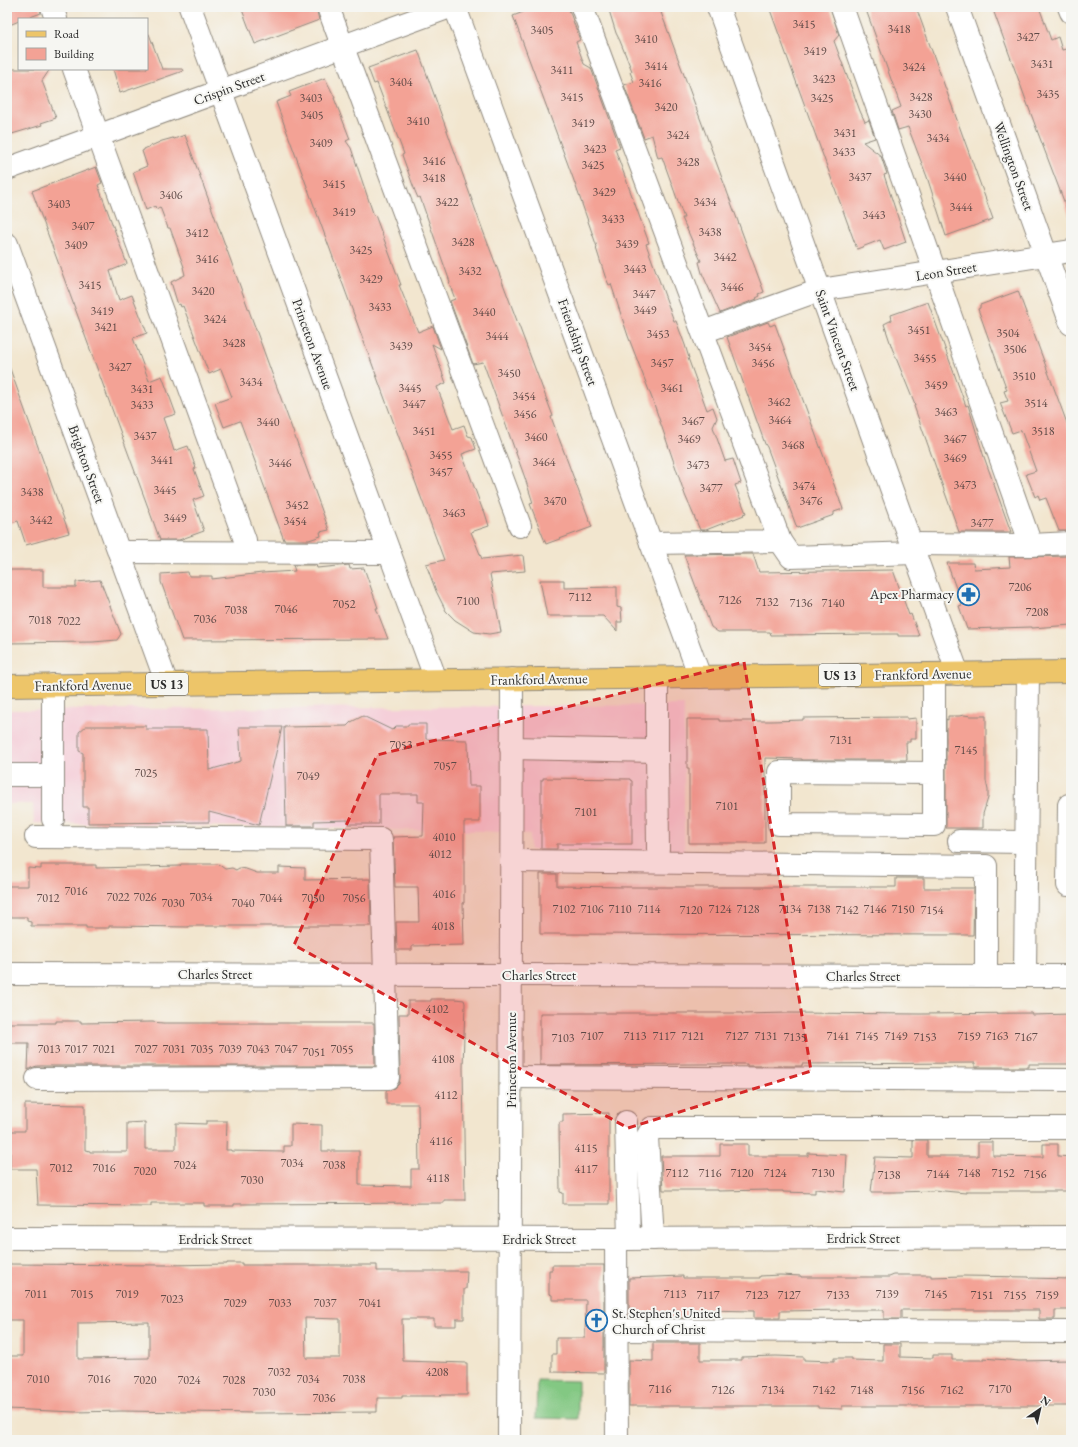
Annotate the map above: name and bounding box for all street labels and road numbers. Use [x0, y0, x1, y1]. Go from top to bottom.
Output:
street label: Crispin Street [191, 67, 268, 109]
street label: Wellington Street [990, 119, 1039, 213]
street label: Leon Street [914, 257, 978, 285]
street label: Saint Vincent Street [811, 287, 865, 394]
street label: Princeton Avenue [288, 296, 338, 393]
street label: Friendship Street [554, 296, 602, 388]
street label: Brighton Street [65, 422, 110, 506]
road number: US 13 [819, 664, 861, 686]
street label: Frankford Avenue [874, 664, 972, 684]
street label: Frankford Avenue [490, 669, 588, 689]
road number: US 13 [146, 673, 188, 695]
street label: Frankford Avenue [34, 675, 132, 695]
street label: Charles Street [178, 965, 253, 983]
street label: Charles Street [502, 966, 577, 984]
street label: Charles Street [826, 967, 901, 985]
street label: Princeton Avenue [502, 1012, 520, 1108]
street label: Erdrick Street [826, 1229, 900, 1247]
street label: Erdrick Street [178, 1230, 252, 1248]
street label: Erdrick Street [502, 1230, 576, 1248]

